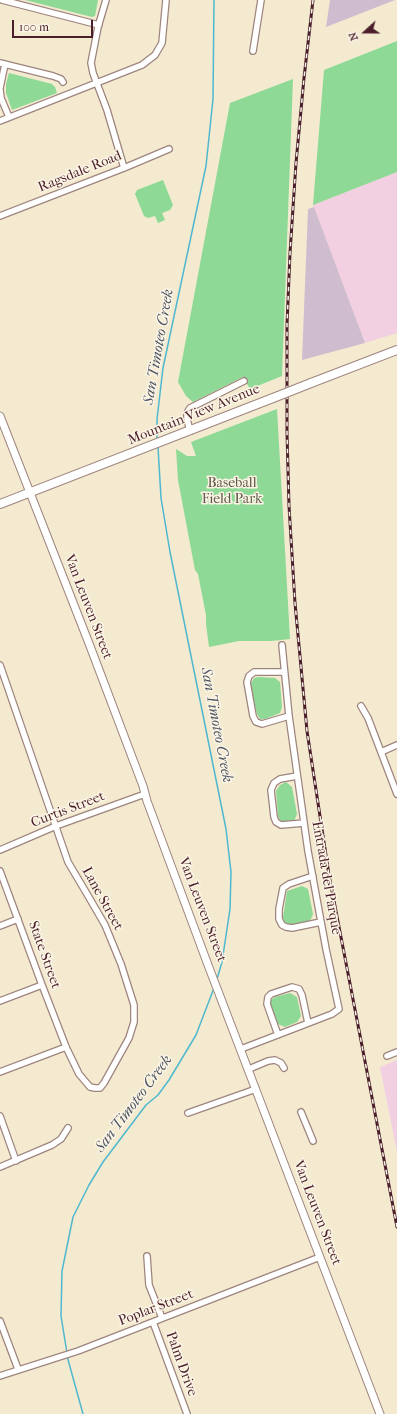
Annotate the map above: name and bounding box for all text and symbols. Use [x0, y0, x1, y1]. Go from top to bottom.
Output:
scale bar [14, 12, 95, 38]
north arrow [345, 12, 385, 52]
text: 100 m [19, 20, 49, 34]
text: N [346, 30, 361, 43]
street label: Ragsdale Road [36, 148, 124, 196]
water label: San Timoteo Creek [140, 288, 178, 406]
street label: Mountain View Avenue [126, 381, 262, 449]
park label: Baseball Field Park [202, 476, 262, 508]
street label: Van Leuven Street [60, 552, 116, 662]
water label: San Timoteo Creek [196, 666, 236, 784]
street label: Curtis Street [29, 788, 107, 832]
street label: Entrada del Parque [308, 820, 344, 936]
street label: Van Leuven Street [174, 855, 230, 965]
street label: Lane Street [78, 864, 126, 934]
street label: State Street [24, 919, 64, 991]
water label: San Timoteo Creek [92, 1052, 176, 1156]
street label: Van Leuven Street [289, 1158, 345, 1268]
street label: Poplar Street [116, 1286, 196, 1330]
street label: Palm Drive [162, 1329, 200, 1399]

